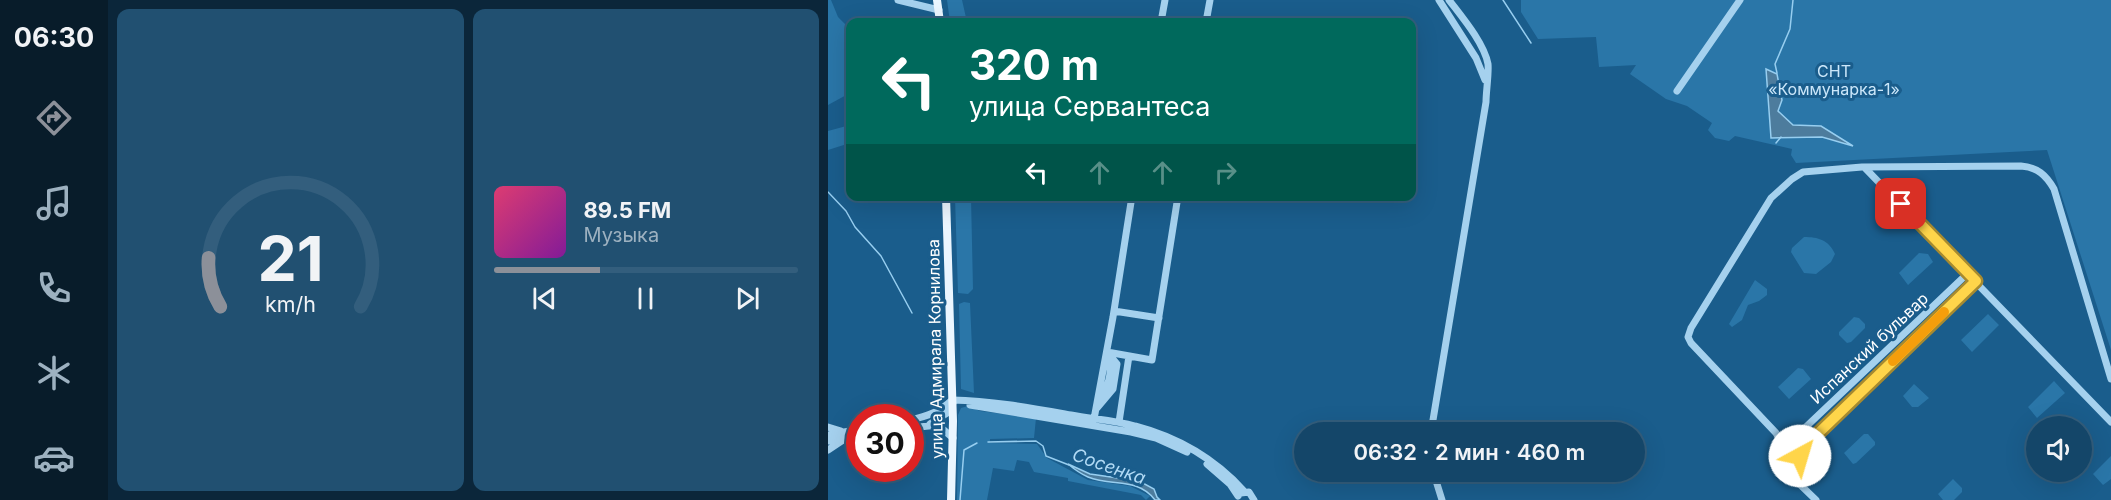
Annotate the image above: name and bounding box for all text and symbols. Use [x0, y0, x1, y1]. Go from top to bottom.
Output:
text: 06:30 [14, 21, 94, 54]
text: 320 m [969, 39, 1099, 90]
icon: left [870, 42, 948, 120]
park label: СНТ «Коммунарка-1» [1768, 61, 1900, 99]
text: улица Сервантеса [969, 90, 1210, 123]
icon: directions [33, 97, 75, 139]
icon: left [1020, 156, 1053, 189]
icon: ahead [1083, 156, 1116, 189]
icon: ahead [1146, 156, 1179, 189]
icon: right [1209, 156, 1242, 189]
pin [1875, 178, 1926, 229]
icon: music [33, 182, 75, 224]
icon: arrive [1884, 187, 1917, 220]
text: 89.5 FM [584, 197, 671, 223]
text: 21 [257, 221, 323, 296]
text: Музыка [584, 223, 659, 247]
street label: улица Адмирала Корнилова [923, 239, 947, 459]
icon: phone [33, 267, 75, 309]
icon: previous [528, 282, 561, 315]
icon: pause [629, 282, 662, 315]
icon: next [731, 282, 764, 315]
street label: Испанский бульвар [1806, 288, 1932, 408]
text: km/h [265, 291, 316, 317]
icon: climate [33, 352, 75, 394]
speed limit sign: 30 [846, 404, 924, 482]
map controls [2026, 416, 2092, 482]
button: sound [2026, 416, 2092, 482]
position arrow [1768, 424, 1832, 488]
icon: car [33, 437, 75, 479]
text: 06:32 · 2 мин · 460 m [1354, 439, 1585, 465]
water label: Сосенка [1070, 444, 1148, 488]

